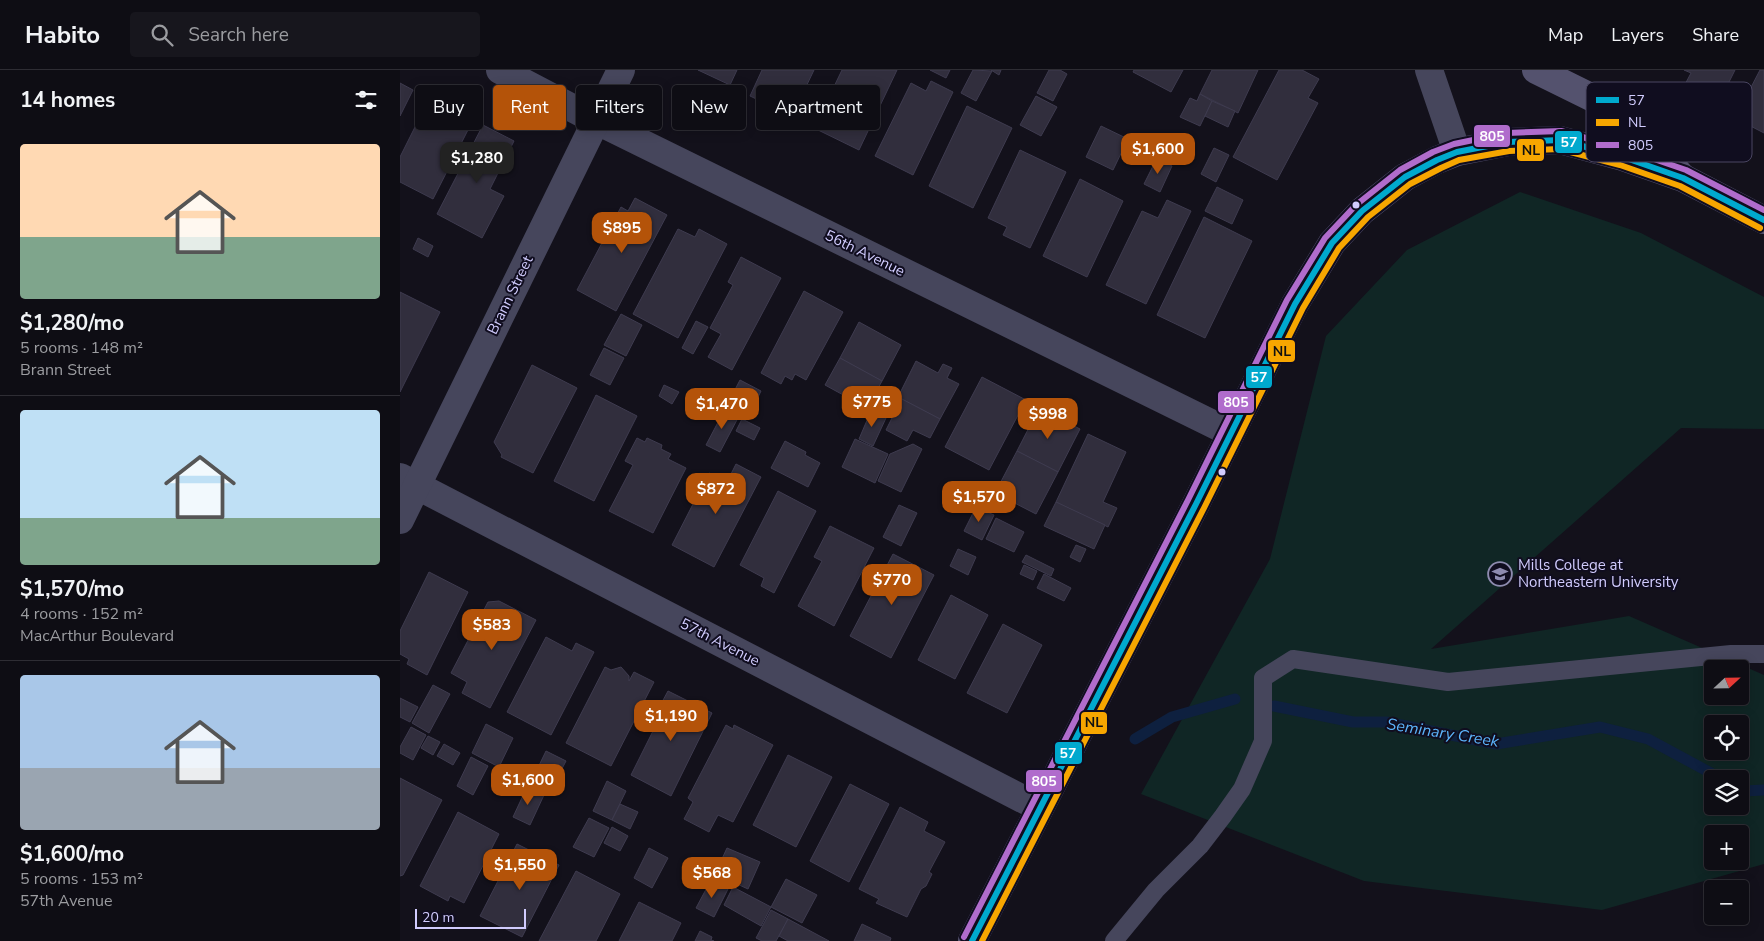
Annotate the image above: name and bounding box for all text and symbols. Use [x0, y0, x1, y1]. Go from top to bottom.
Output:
search box [130, 12, 480, 57]
text: Habito [25, 19, 100, 51]
icon: search [148, 21, 176, 49]
text: Search here [188, 22, 289, 48]
text: Map [1548, 23, 1583, 47]
text: Layers [1611, 23, 1664, 47]
text: Share [1692, 23, 1739, 47]
legend [1586, 82, 1752, 162]
chip: Buy [415, 85, 483, 130]
chip: Rent [493, 85, 566, 130]
chip: Filters [576, 85, 662, 130]
chip: New [672, 85, 746, 130]
chip: Apartment [756, 85, 880, 130]
text: 14 homes [20, 86, 115, 114]
icon: filters [352, 86, 380, 114]
text: 57 [1628, 91, 1645, 110]
text: NL [1628, 113, 1646, 132]
line badge: 805 [1473, 124, 1511, 148]
text: 805 [1479, 127, 1505, 146]
line badge: 57 [1554, 130, 1583, 154]
pin: $1,600 [1117, 132, 1199, 175]
text: 57 [1561, 133, 1577, 152]
text: 805 [1628, 136, 1653, 155]
text: $1,600 [1132, 138, 1184, 160]
line badge: NL [1516, 138, 1545, 162]
text: NL [1522, 141, 1540, 160]
pin: $1,280 [436, 142, 518, 184]
text: $1,280 [451, 147, 503, 169]
icon: home [155, 177, 245, 267]
unlabelled marker [1351, 200, 1361, 210]
pin: $895 [592, 212, 652, 254]
text: $895 [603, 217, 641, 239]
street label: 56th Avenue [822, 225, 908, 281]
street label: Brann Street [482, 252, 538, 338]
text: $1,280/mo [20, 309, 124, 337]
text: 5 rooms · 148 m² [20, 337, 143, 359]
line badge: NL [1267, 339, 1296, 363]
text: NL [1273, 342, 1291, 361]
text: Brann Street [20, 359, 111, 381]
line badge: 57 [1245, 365, 1273, 389]
text: 57 [1251, 368, 1267, 387]
pin: $775 [842, 386, 902, 428]
pin: $1,470 [681, 388, 763, 430]
line badge: 805 [1217, 390, 1255, 414]
text: $775 [853, 391, 891, 413]
text: $1,470 [696, 393, 748, 415]
text: 805 [1223, 393, 1249, 412]
pin: $998 [1018, 398, 1078, 440]
text: $998 [1029, 403, 1067, 425]
icon: home [155, 442, 245, 532]
unlabelled marker [1217, 467, 1227, 477]
pin: $872 [686, 472, 746, 515]
text: $872 [697, 478, 735, 500]
pin: $1,570 [938, 480, 1020, 523]
text: $1,570 [953, 486, 1005, 508]
place label: Mills College at Northeastern University [1518, 555, 1679, 592]
school or university icon: Mills College at Northeastern University [1487, 561, 1513, 587]
pin: $770 [862, 564, 922, 606]
text: $770 [873, 569, 911, 591]
text: $1,570/mo [20, 575, 124, 603]
text: 4 rooms · 152 m² [20, 603, 143, 625]
pin: $583 [462, 608, 522, 651]
street label: 57th Avenue [677, 613, 763, 671]
text: $583 [473, 614, 511, 636]
text: MacArthur Boulevard [20, 625, 174, 647]
north arrow [1704, 660, 1749, 705]
map controls [1704, 660, 1749, 925]
pin: $1,190 [630, 700, 712, 742]
text: $1,190 [645, 705, 697, 727]
icon: home [155, 707, 245, 797]
line badge: NL [1080, 711, 1108, 735]
text: NL [1085, 713, 1103, 732]
water label: Seminary Creek [1385, 713, 1501, 753]
button: locate [1704, 715, 1749, 760]
line badge: 57 [1054, 741, 1083, 765]
text: 57 [1060, 744, 1076, 763]
pin: $1,600 [487, 764, 569, 806]
text: $1,600 [502, 769, 554, 791]
line badge: 805 [1025, 769, 1063, 793]
button: layers [1704, 770, 1749, 815]
text: 805 [1031, 772, 1057, 791]
button: + [1704, 825, 1749, 870]
text: $1,600/mo [20, 840, 124, 868]
pin: $1,550 [479, 848, 561, 891]
text: $1,550 [494, 854, 546, 876]
pin: $568 [682, 856, 742, 899]
text: $568 [693, 862, 731, 884]
text: 5 rooms · 153 m² [20, 868, 143, 890]
button: − [1704, 880, 1749, 925]
text: 57th Avenue [20, 890, 112, 912]
scale bar [415, 906, 526, 929]
text: 20 m [422, 908, 454, 927]

